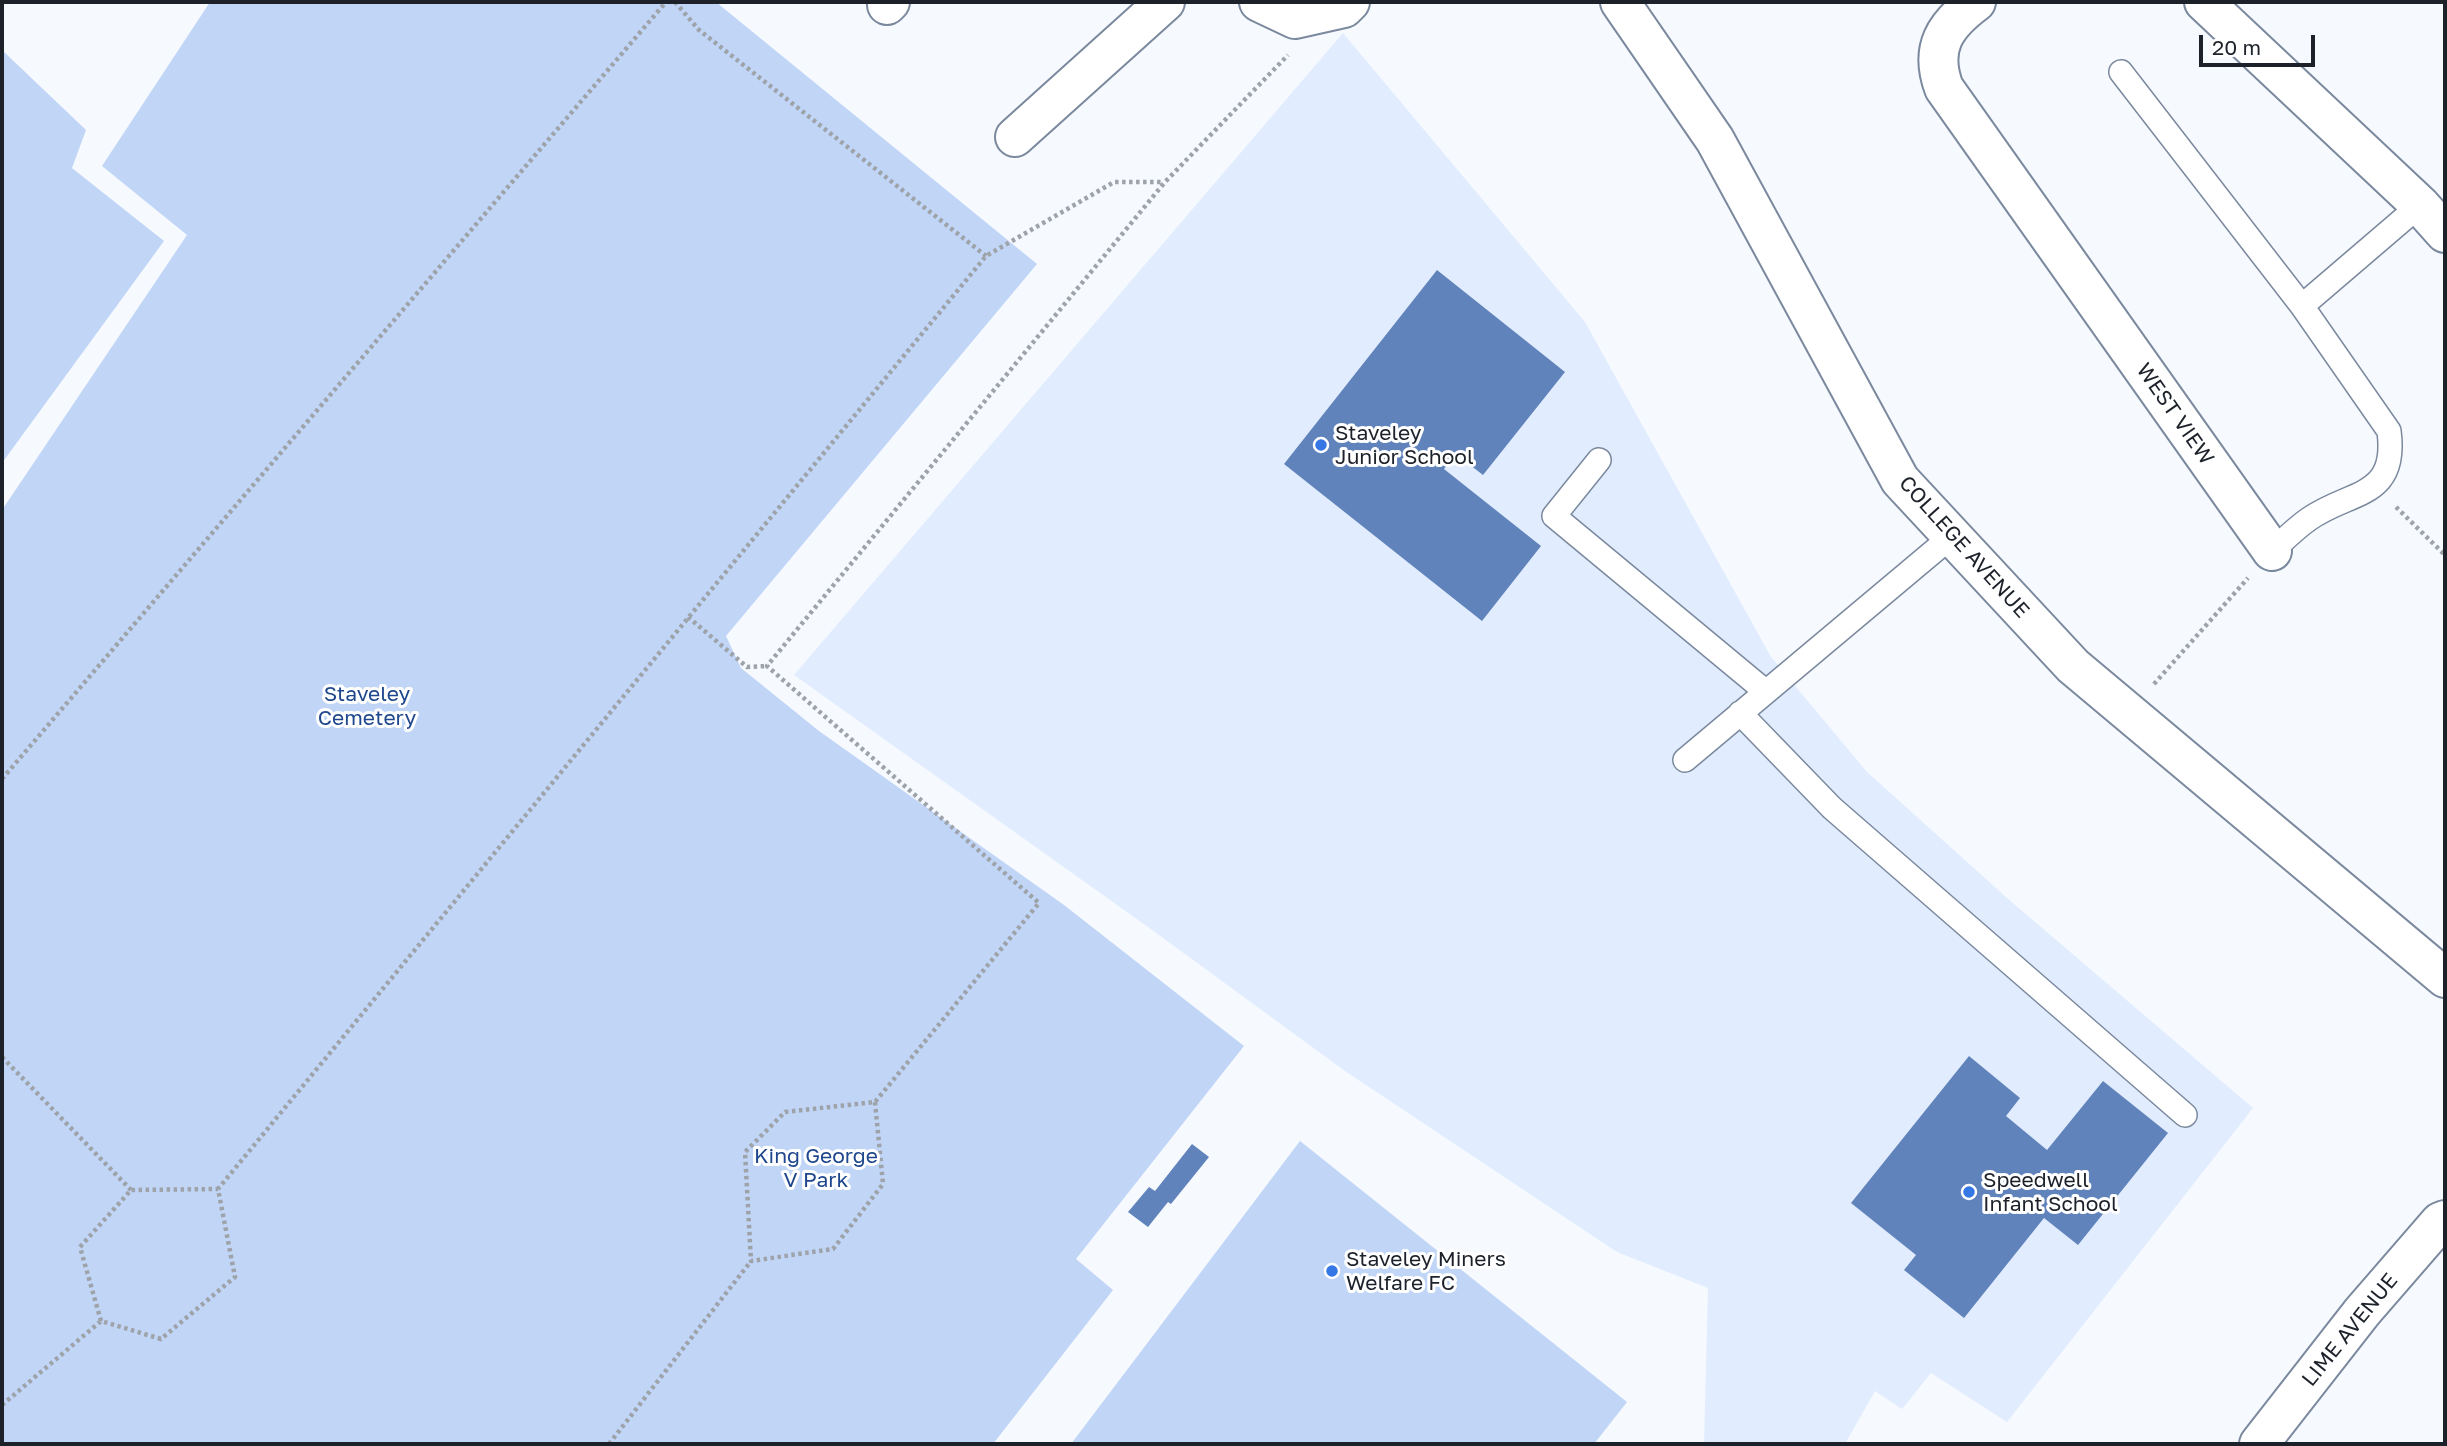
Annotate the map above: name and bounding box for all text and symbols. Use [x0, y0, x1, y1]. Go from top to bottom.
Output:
scale bar [2202, 21, 2318, 65]
text: 20 m [2212, 34, 2261, 60]
street label: WEST VIEW [2131, 358, 2219, 470]
place label: Staveley Junior School [1335, 420, 1474, 470]
marker: Staveley Junior School [1313, 437, 1329, 453]
street label: COLLEGE AVENUE [1894, 471, 2034, 623]
park label: Staveley Cemetery [318, 681, 416, 731]
park label: King George V Park [754, 1143, 878, 1193]
place label: Speedwell Infant School [1983, 1167, 2118, 1217]
marker: Speedwell Infant School [1961, 1184, 1977, 1200]
place label: Staveley Miners Welfare FC [1346, 1246, 1506, 1296]
marker: Staveley Miners Welfare FC [1324, 1263, 1340, 1279]
street label: LIME AVENUE [2297, 1269, 2403, 1391]

